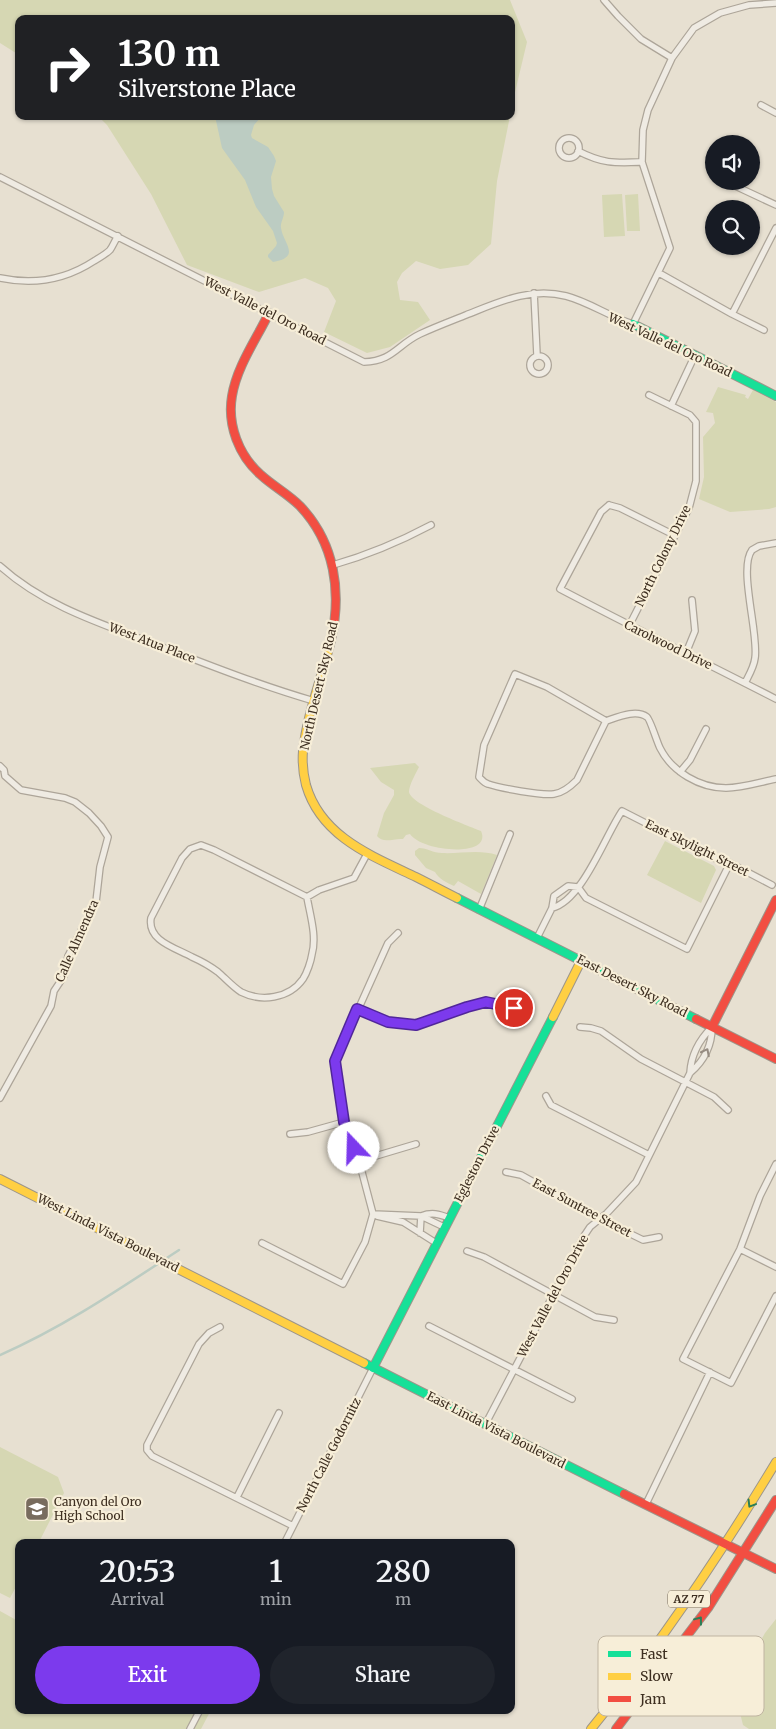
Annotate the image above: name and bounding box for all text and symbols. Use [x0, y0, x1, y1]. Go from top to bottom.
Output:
text: 130 m [118, 32, 220, 76]
icon: right [35, 35, 100, 100]
text: Silverstone Place [118, 75, 296, 103]
map controls [705, 135, 760, 255]
button: sound [705, 135, 760, 190]
button: search [705, 200, 760, 255]
street label: West Valle del Oro Road [201, 273, 329, 348]
street label: West Valle del Oro Road [605, 309, 734, 380]
street label: North Colony Drive [632, 503, 694, 609]
street label: Carolwood Drive [622, 617, 715, 672]
street label: West Atua Place [106, 619, 197, 666]
street label: North Desert Sky Road [296, 620, 341, 752]
street label: East Skylight Street [643, 816, 752, 879]
street label: Calle Almendra [52, 897, 102, 984]
street label: East Desert Sky Road [574, 951, 690, 1020]
pin [493, 987, 535, 1029]
icon: arrive [500, 994, 528, 1022]
one-way arrow [700, 1048, 710, 1057]
position arrow [327, 1121, 379, 1173]
street label: Egleston Drive [451, 1123, 502, 1205]
street label: East Suntree Street [530, 1175, 635, 1240]
street label: West Linda Vista Boulevard [34, 1190, 182, 1275]
street label: West Valle del Oro Drive [513, 1232, 591, 1360]
street label: East Linda Vista Boulevard [424, 1388, 568, 1471]
street label: North Calle Godornitz [293, 1394, 364, 1515]
place label: Canyon del Oro High School [54, 1494, 142, 1523]
school or university icon: Canyon del Oro High School [24, 1496, 50, 1522]
one-way arrow [748, 1499, 758, 1508]
text: 20:53 [99, 1552, 176, 1590]
text: 1 [269, 1552, 283, 1590]
text: 280 [376, 1552, 431, 1590]
text: Arrival [111, 1589, 164, 1609]
text: min [260, 1589, 292, 1609]
text: m [395, 1589, 411, 1609]
road number: AZ 77 [668, 1590, 710, 1608]
one-way arrow [693, 1617, 701, 1626]
legend [598, 1636, 764, 1716]
text: Fast [640, 1645, 668, 1663]
button: Exit [35, 1646, 260, 1704]
button: Share [270, 1646, 495, 1704]
text: Slow [640, 1667, 673, 1685]
text: Jam [639, 1690, 666, 1708]

